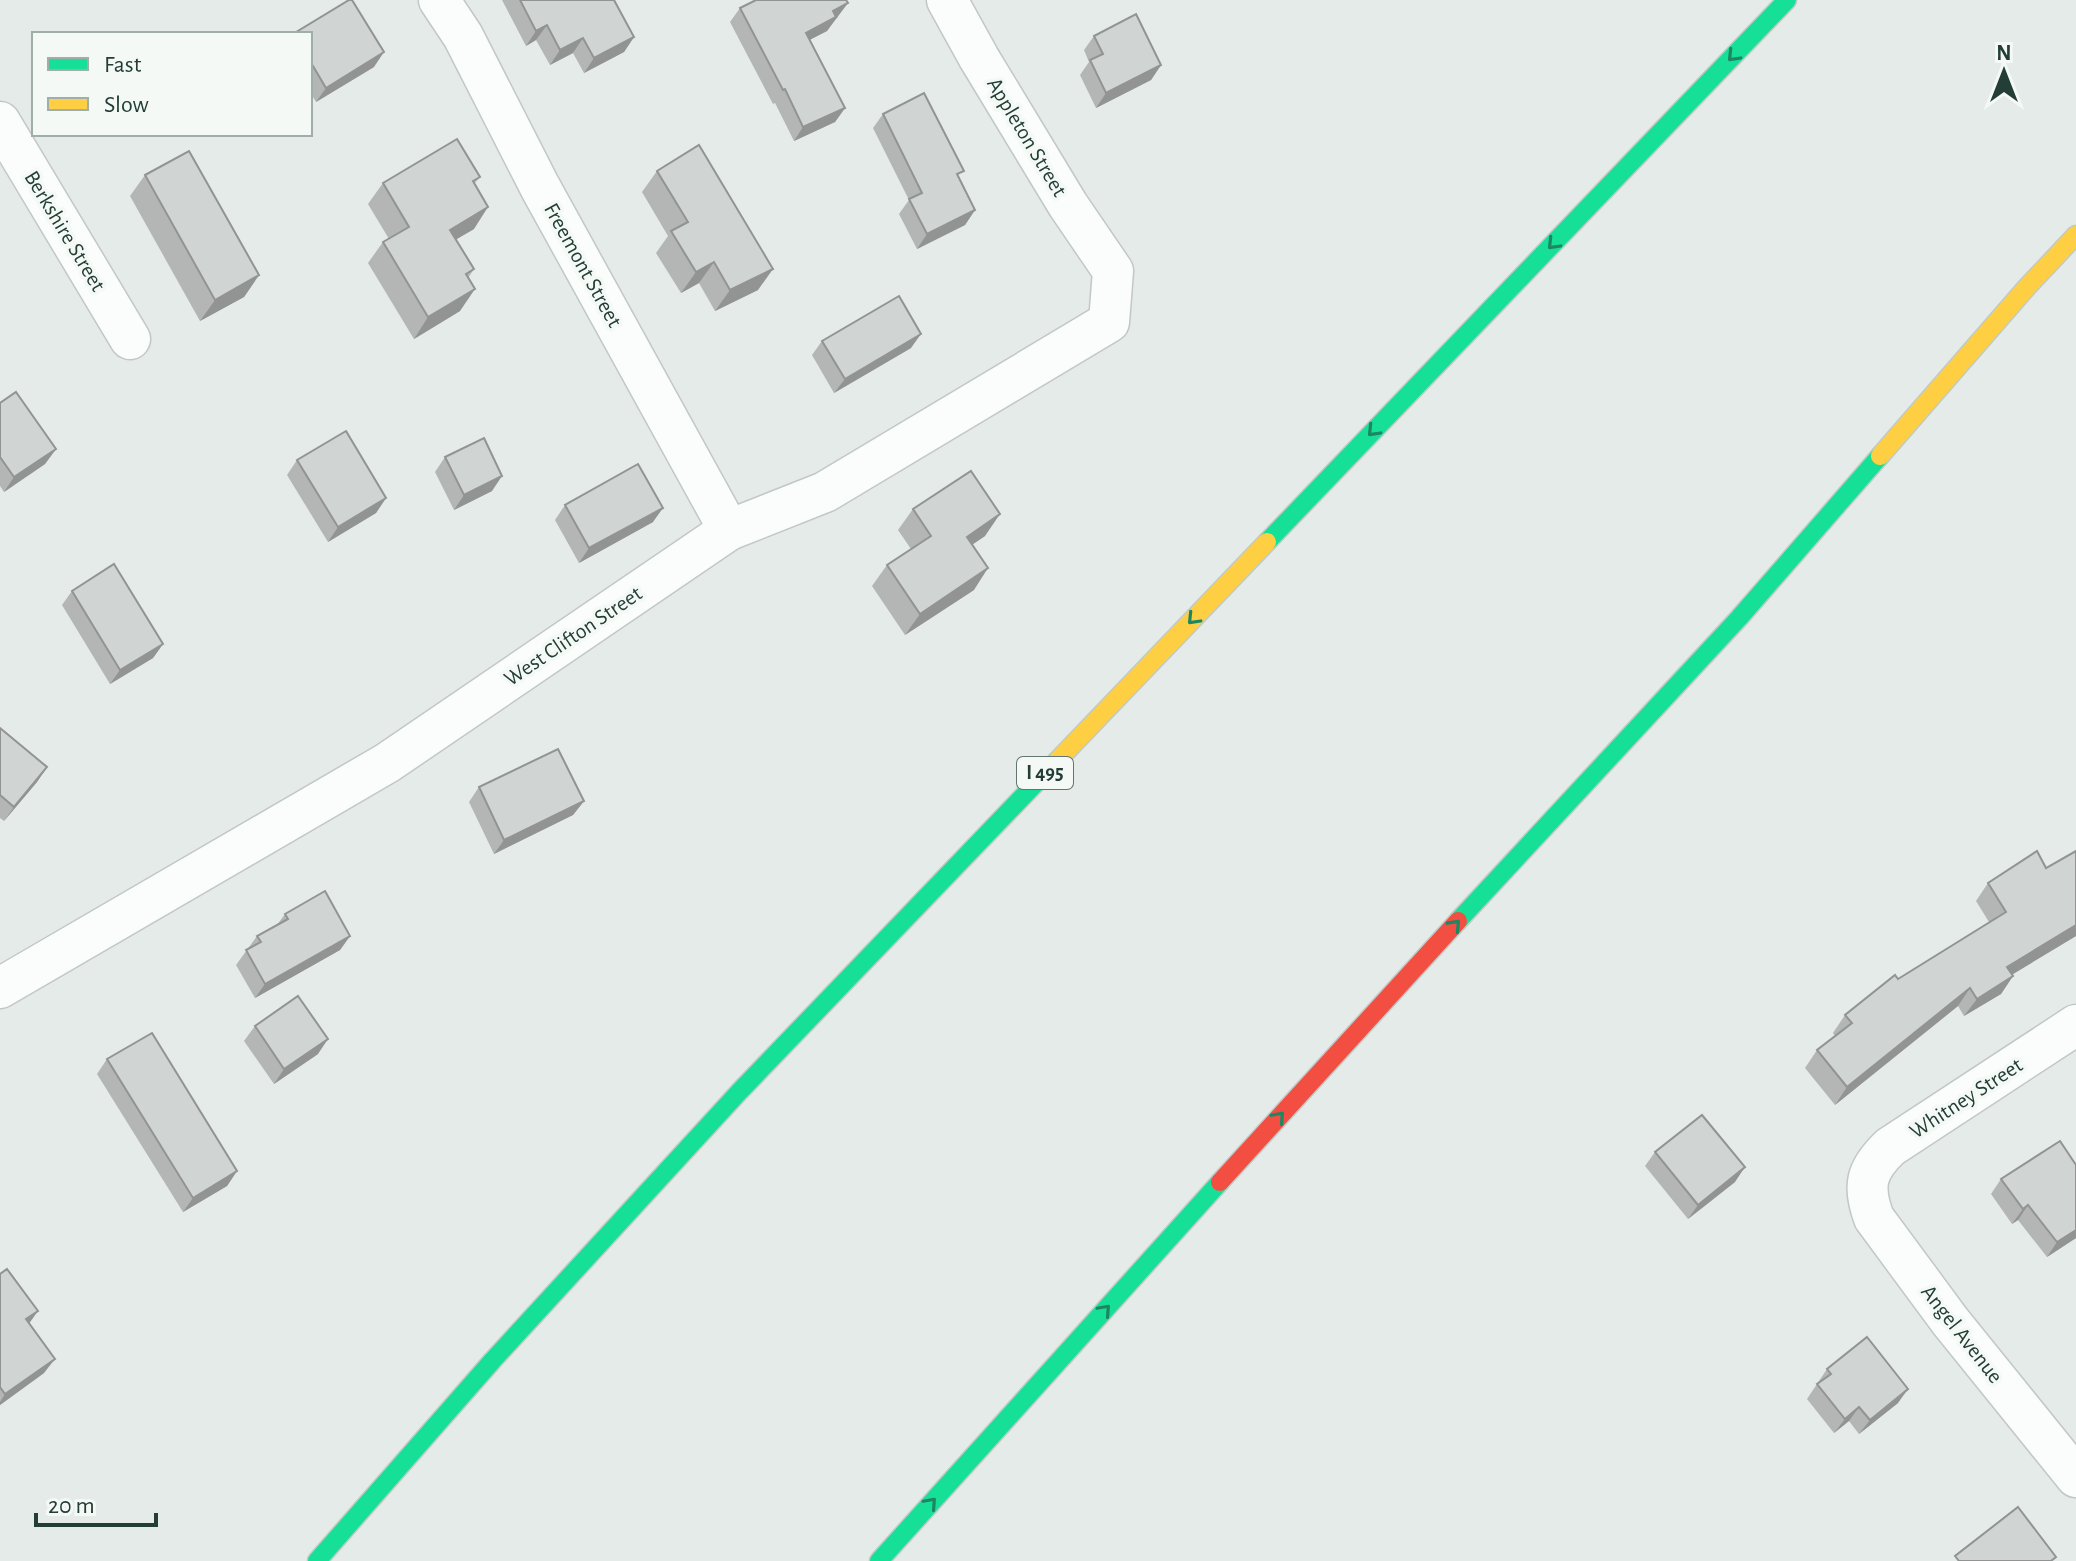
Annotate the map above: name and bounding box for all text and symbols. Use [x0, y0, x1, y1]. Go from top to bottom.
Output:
legend [32, 32, 312, 136]
north arrow [1964, 32, 2044, 112]
text: N [1996, 42, 2012, 64]
one-way arrow [1728, 47, 1742, 61]
text: Fast [104, 53, 142, 77]
street label: Appleton Street [983, 74, 1071, 200]
text: Slow [104, 93, 149, 117]
street label: Berkshire Street [20, 167, 110, 295]
street label: Freemont Street [540, 199, 626, 331]
one-way arrow [1548, 235, 1562, 249]
one-way arrow [1368, 422, 1382, 436]
street label: West Clifton Street [500, 582, 646, 690]
one-way arrow [1188, 610, 1202, 624]
road number: I 495 [1017, 757, 1073, 789]
one-way arrow [1445, 919, 1459, 934]
street label: Whitney Street [1906, 1054, 2026, 1142]
one-way arrow [1269, 1111, 1284, 1126]
street label: Angel Avenue [1917, 1281, 2007, 1387]
one-way arrow [1096, 1304, 1110, 1319]
scale bar [36, 1477, 156, 1527]
text: 20 m [48, 1494, 95, 1518]
one-way arrow [922, 1498, 937, 1512]

